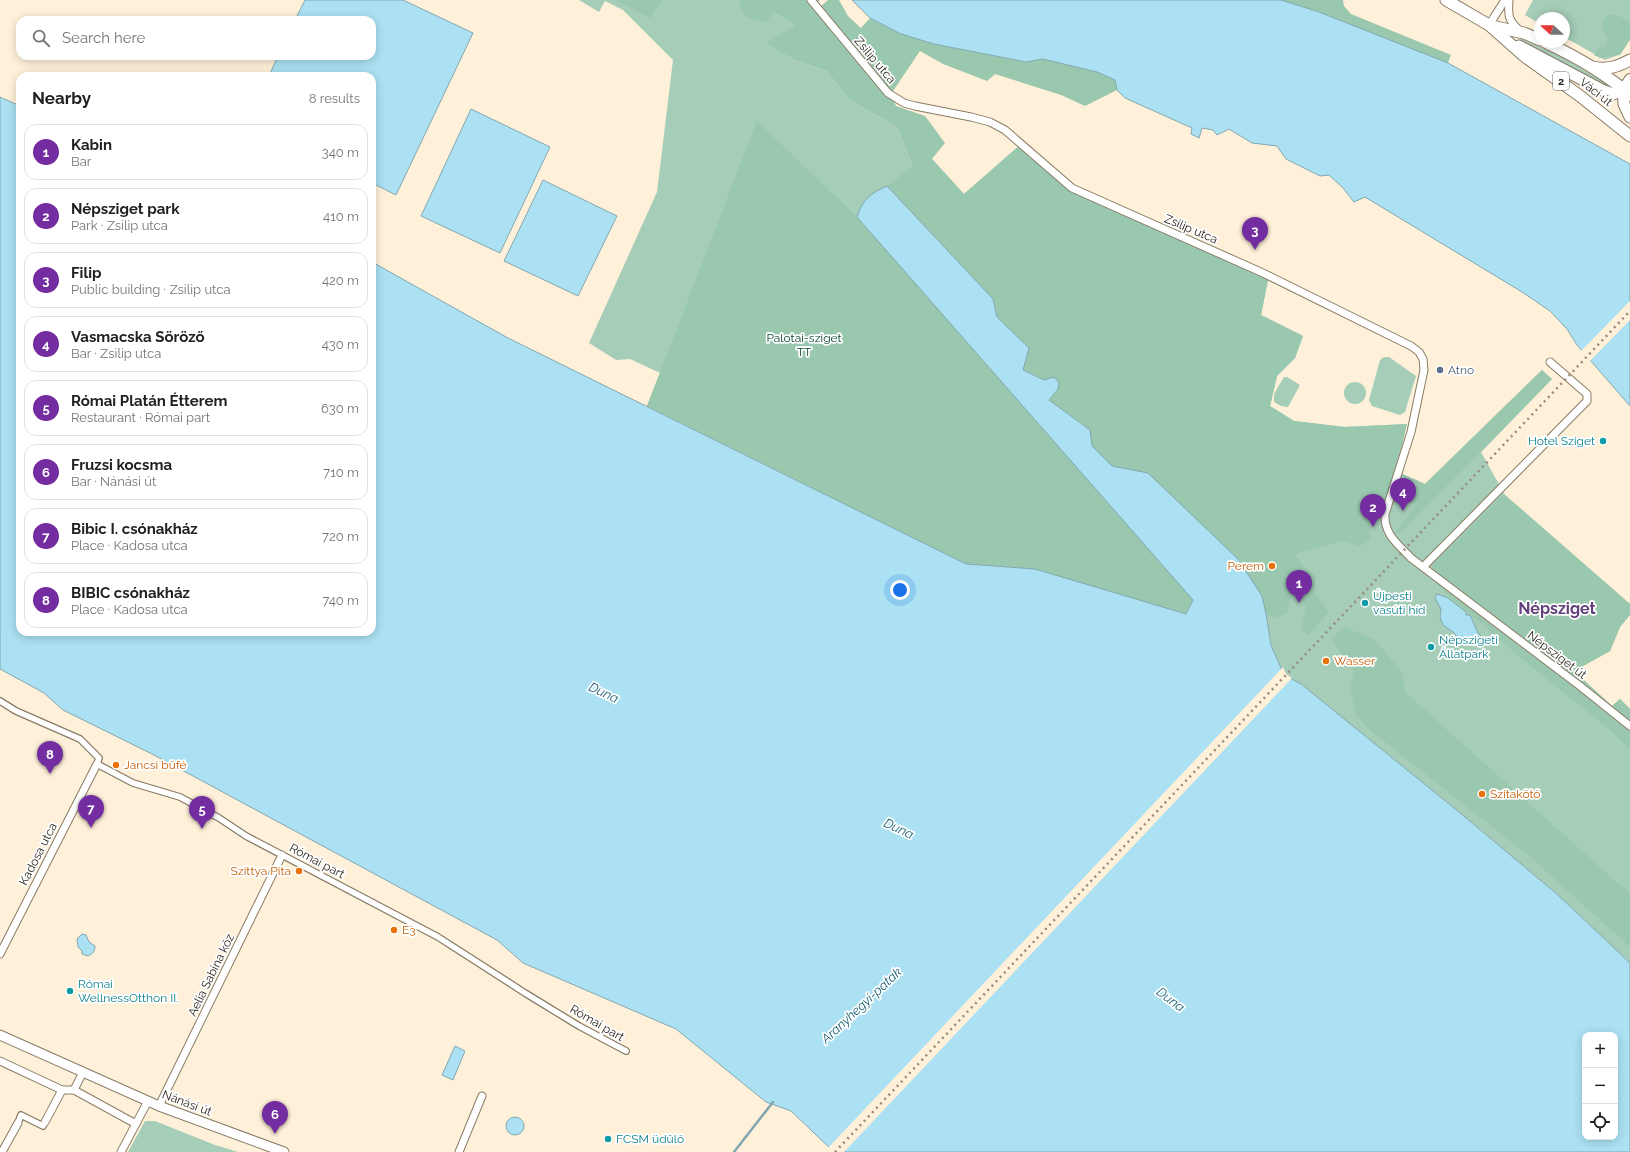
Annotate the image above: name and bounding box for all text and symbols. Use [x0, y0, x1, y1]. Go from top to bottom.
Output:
north arrow [1534, 12, 1570, 48]
search box [16, 16, 376, 60]
icon: search [30, 27, 52, 49]
text: Search here [62, 29, 145, 47]
street label: Zsilip utca [851, 34, 899, 86]
road number: 2 [1553, 72, 1569, 90]
street label: Váci út [1577, 75, 1615, 109]
text: Nearby [32, 88, 91, 108]
text: 8 results [309, 91, 360, 106]
text: Kabin [71, 136, 112, 154]
text: 1 [43, 145, 49, 160]
text: 340 m [322, 145, 359, 160]
text: Bar [71, 154, 91, 169]
text: Népsziget park [71, 200, 180, 218]
text: 2 [42, 209, 50, 224]
text: 410 m [323, 209, 359, 224]
street label: Zsilip utca [1162, 212, 1220, 246]
pin: 3 [1242, 217, 1268, 250]
text: Park · Zsilip utca [71, 218, 168, 233]
text: Filip [71, 264, 102, 282]
text: 3 [42, 273, 50, 288]
text: 420 m [322, 273, 359, 288]
text: Public building · Zsilip utca [71, 282, 231, 297]
text: Vasmacska Söröző [71, 328, 205, 346]
park label: Palotai-sziget TT [766, 331, 842, 359]
text: 4 [42, 337, 50, 352]
text: 430 m [322, 337, 359, 352]
text: Bar · Zsilip utca [71, 346, 161, 361]
place label: Atno [1448, 363, 1474, 377]
marker: Atno [1435, 365, 1445, 375]
text: Római Platán Étterem [71, 392, 227, 410]
text: 5 [42, 401, 50, 416]
text: 630 m [321, 401, 359, 416]
text: Restaurant · Római part [71, 410, 210, 425]
place label: Hotel Sziget [1528, 434, 1595, 448]
marker: Hotel Sziget [1598, 436, 1608, 446]
text: Fruzsi kocsma [71, 456, 172, 474]
text: 6 [42, 465, 50, 480]
text: 710 m [323, 465, 359, 480]
text: Bar · Nánási út [71, 474, 156, 489]
pin: 4 [1390, 478, 1416, 511]
pin: 2 [1360, 494, 1386, 527]
text: Bibic I. csónakház [71, 520, 198, 538]
text: 7 [42, 529, 50, 544]
text: 720 m [322, 529, 359, 544]
text: Place · Kadosa utca [71, 538, 188, 553]
place label: Perem [1228, 559, 1264, 573]
marker: Perem [1267, 561, 1277, 571]
pin: 1 [1286, 570, 1312, 603]
your location [890, 580, 910, 600]
text: BIBIC csónakház [71, 584, 190, 602]
place label: Újpesti vasúti híd [1373, 589, 1425, 617]
text: 8 [42, 593, 50, 608]
text: 740 m [322, 593, 359, 608]
marker: Újpesti vasúti híd [1360, 598, 1370, 608]
district label: Népsziget [1518, 599, 1596, 618]
text: Place · Kadosa utca [71, 602, 188, 617]
street label: Népsziget út [1525, 628, 1589, 682]
place label: Népszigeti Állatpark [1439, 633, 1498, 661]
marker: Népszigeti Állatpark [1426, 642, 1436, 652]
place label: Wasser [1334, 654, 1376, 668]
marker: Wasser [1321, 656, 1331, 666]
water label: Duna [586, 679, 621, 706]
pin: 8 [37, 741, 63, 774]
place label: Jancsi büfé [124, 758, 187, 772]
marker: Jancsi büfé [111, 760, 121, 770]
place label: Szitakötő [1490, 787, 1541, 801]
marker: Szitakötő [1477, 789, 1487, 799]
pin: 7 [78, 795, 104, 828]
pin: 5 [189, 796, 215, 829]
water label: Duna [881, 815, 916, 842]
street label: Kadosa utca [16, 820, 60, 888]
street label: Római part [287, 841, 347, 881]
place label: Szittya Pita [231, 864, 291, 878]
marker: Szittya Pita [294, 866, 304, 876]
place label: E3 [402, 923, 416, 937]
marker: E3 [389, 925, 399, 935]
street label: Aelia Sabina köz [185, 931, 237, 1018]
water label: Aranyhegyi-patak [817, 964, 905, 1047]
place label: Római WellnessOtthon II. [78, 977, 178, 1005]
water label: Duna [1154, 984, 1188, 1015]
marker: Római WellnessOtthon II. [65, 986, 75, 996]
street label: Római part [567, 1002, 627, 1044]
map controls [1582, 1032, 1618, 1140]
button: + [1582, 1032, 1618, 1068]
button: − [1582, 1068, 1618, 1104]
street label: Nánási út [160, 1087, 214, 1119]
pin: 6 [262, 1101, 288, 1134]
button: locate [1582, 1104, 1618, 1140]
place label: FCSM üdülő [616, 1132, 684, 1146]
marker: FCSM üdülő [603, 1134, 613, 1144]

